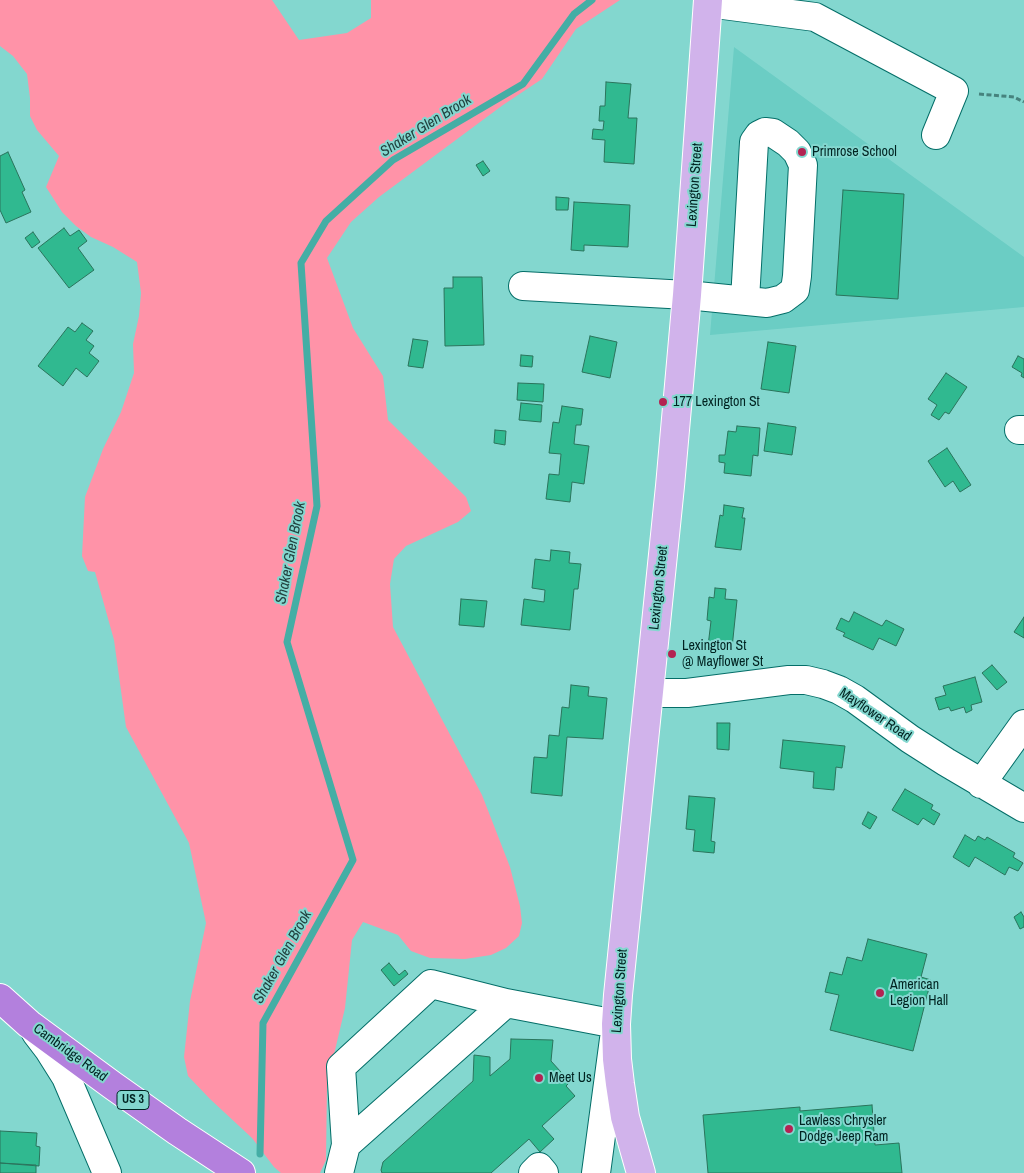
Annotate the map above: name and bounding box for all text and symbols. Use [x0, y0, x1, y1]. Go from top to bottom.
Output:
water label: Shaker Glen Brook [377, 91, 475, 161]
street label: Lexington Street [684, 142, 706, 228]
place label: Primrose School [812, 144, 897, 160]
marker: Primrose School [796, 146, 808, 158]
place label: 177 Lexington St [673, 394, 760, 410]
marker: 177 Lexington St [657, 396, 669, 408]
water label: Shaker Glen Brook [272, 500, 310, 606]
street label: Lexington Street [646, 545, 672, 631]
place label: Lexington St @ Mayflower St [682, 638, 763, 670]
marker: Lexington St @ Mayflower St [666, 648, 678, 660]
street label: Mayflower Road [836, 685, 914, 745]
water label: Shaker Glen Brook [250, 907, 316, 1007]
street label: Lexington Street [609, 948, 631, 1034]
place label: American Legion Hall [890, 977, 948, 1010]
marker: American Legion Hall [874, 987, 886, 999]
street label: Cambridge Road [30, 1021, 110, 1085]
place label: Meet Us [549, 1070, 592, 1086]
marker: Meet Us [533, 1072, 545, 1084]
road number: US 3 [117, 1090, 149, 1110]
place label: Lawless Chrysler Dodge Jeep Ram [799, 1113, 888, 1146]
marker: Lawless Chrysler Dodge Jeep Ram [783, 1123, 795, 1135]

